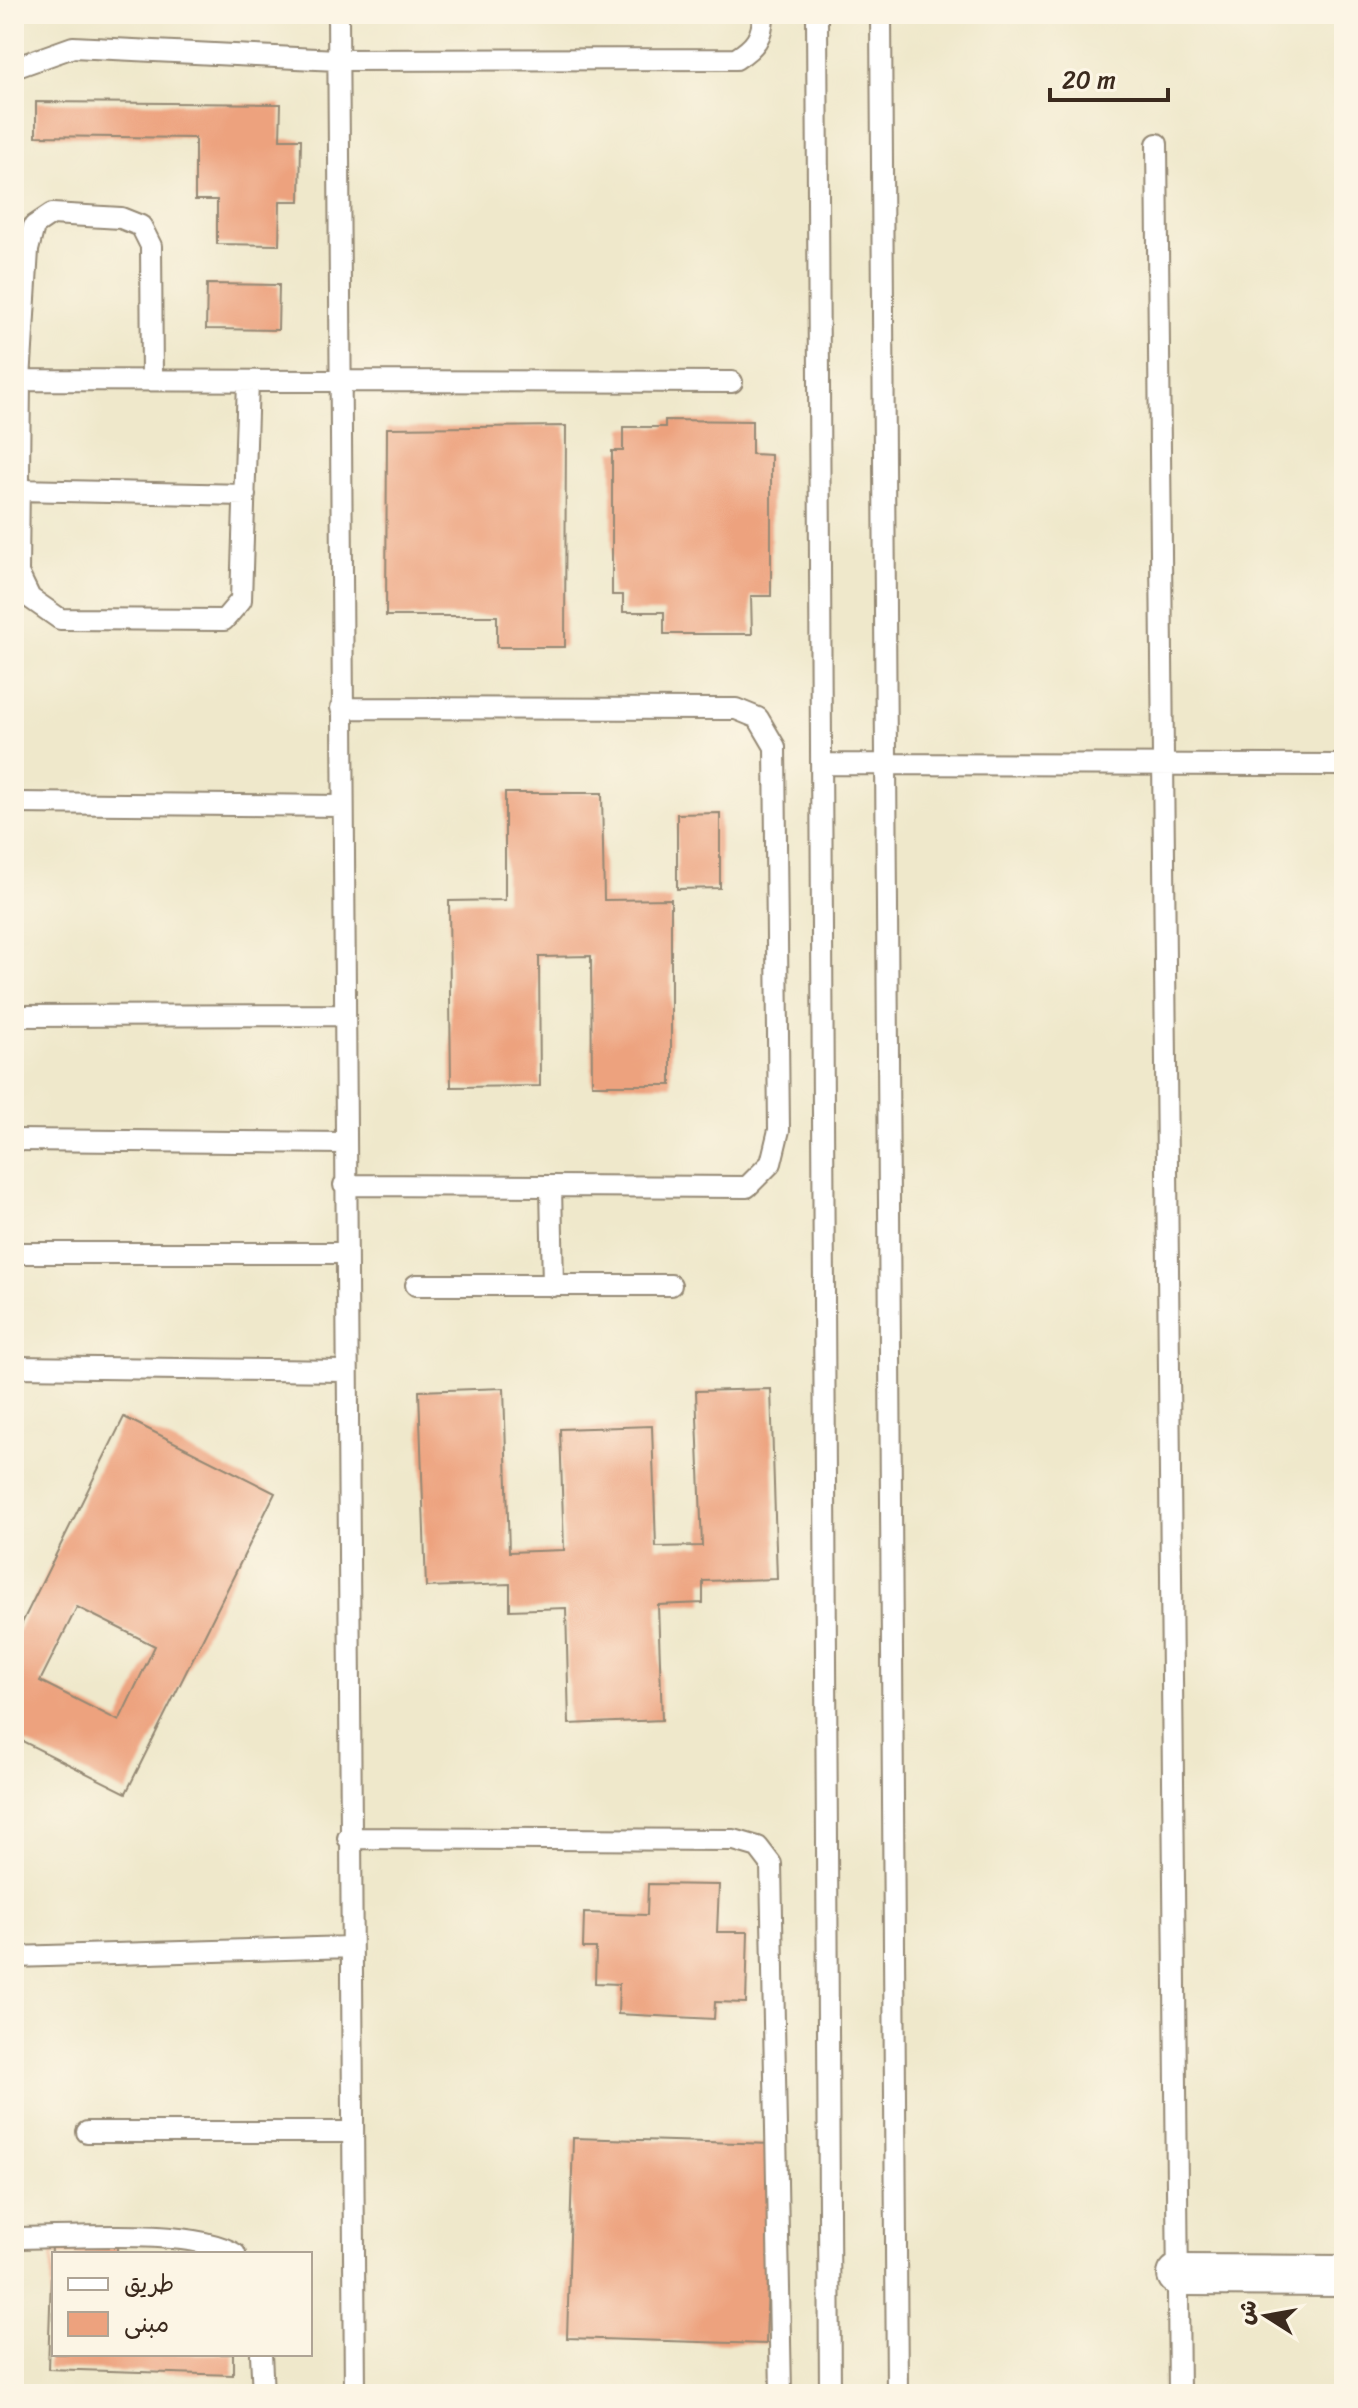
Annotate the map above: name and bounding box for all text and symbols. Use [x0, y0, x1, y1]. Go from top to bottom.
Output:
scale bar [1050, 52, 1168, 102]
text: 20 m [1062, 59, 1116, 101]
legend [52, 2252, 312, 2356]
text: طريق [124, 2263, 174, 2305]
north arrow [1226, 2276, 1306, 2356]
text: ش [1225, 2297, 1268, 2328]
text: مبنى [124, 2303, 169, 2345]

